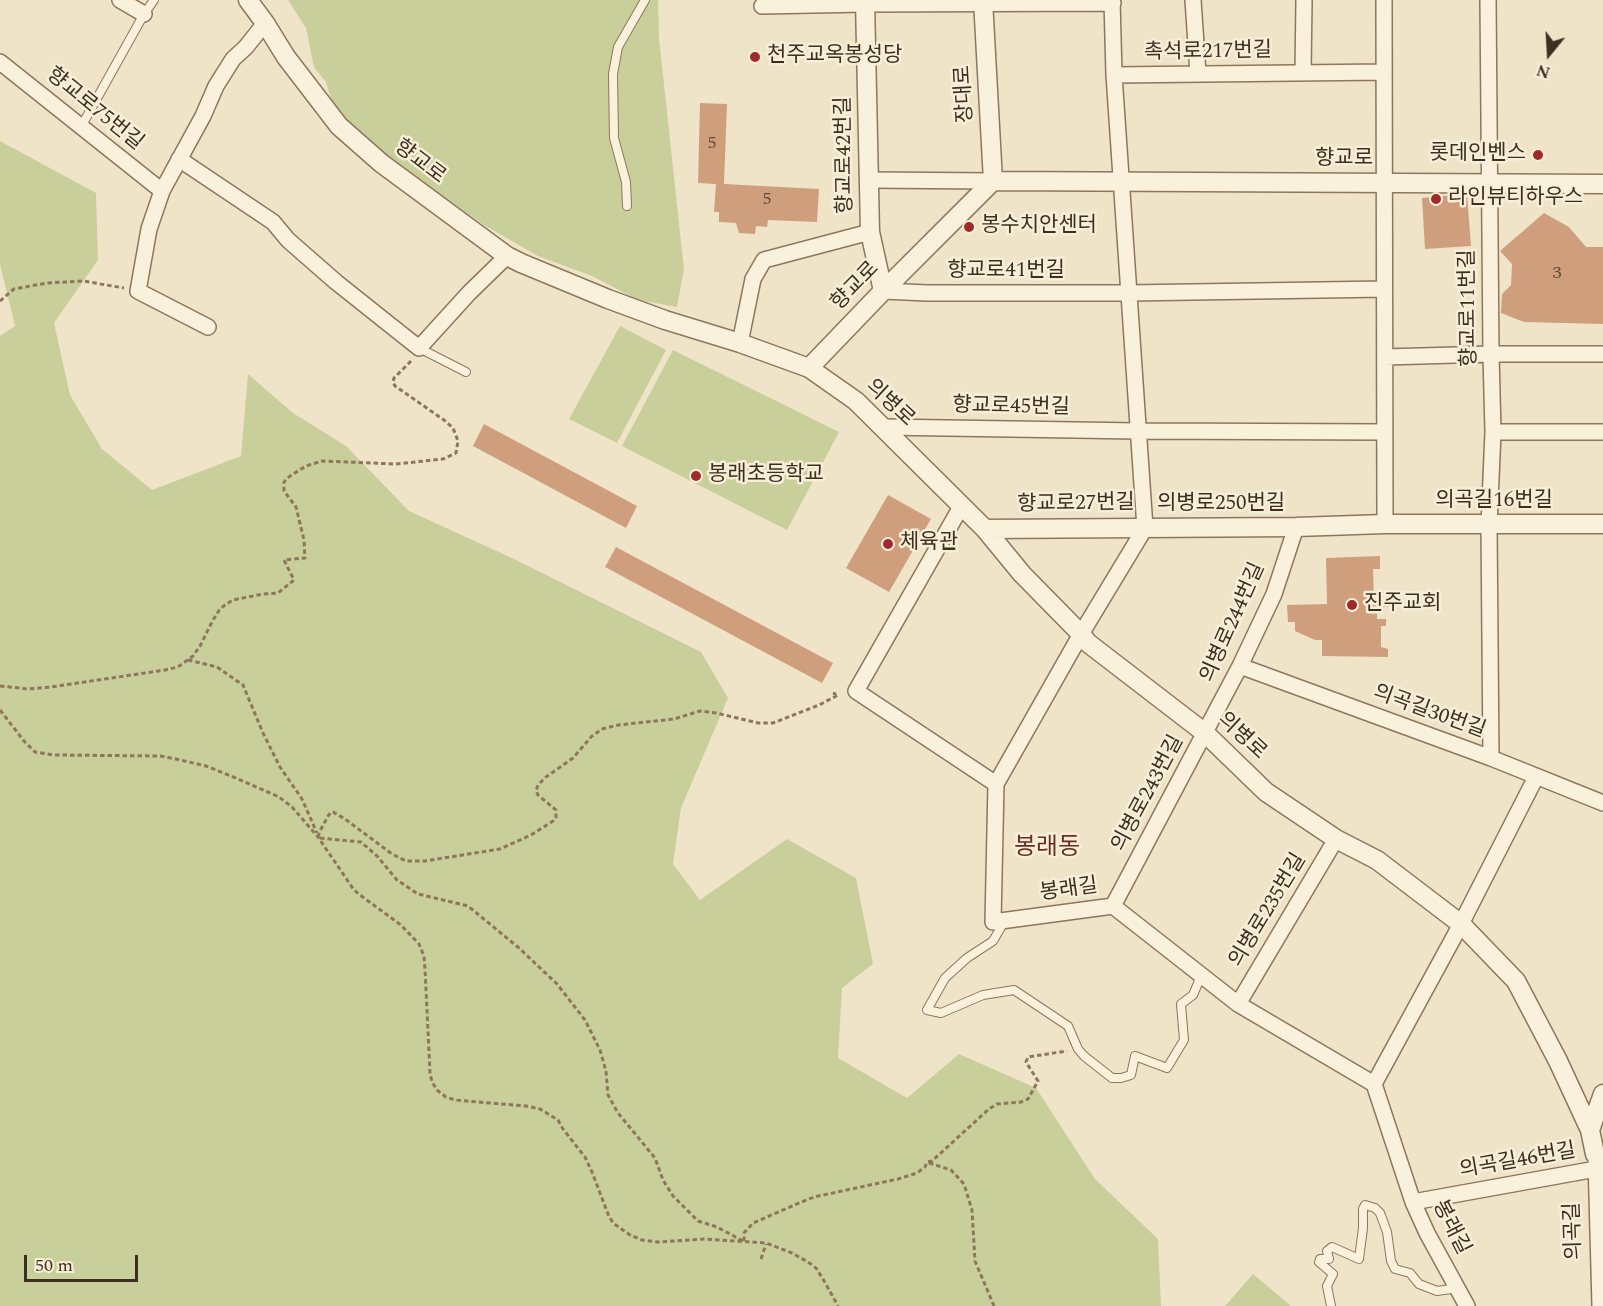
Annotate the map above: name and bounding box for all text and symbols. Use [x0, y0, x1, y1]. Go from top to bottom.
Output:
north arrow [1519, 24, 1579, 84]
street label: 촉석로217번길 [1144, 39, 1272, 67]
place label: 천주교옥봉성당 [767, 44, 902, 70]
marker: 천주교옥봉성당 [748, 50, 762, 64]
text: N [1534, 58, 1553, 85]
street label: 향교로75번길 [40, 63, 148, 157]
street label: 장대로 [952, 64, 980, 124]
street label: 향교로42번길 [832, 96, 860, 214]
house number: 5 [708, 133, 716, 155]
street label: 향교로 [388, 135, 450, 191]
place label: 롯데인벤스 [1429, 142, 1526, 168]
street label: 향교로 [1315, 147, 1373, 173]
marker: 롯데인벤스 [1531, 148, 1545, 162]
place label: 라인뷰티하우스 [1448, 186, 1583, 212]
house number: 5 [763, 189, 771, 211]
marker: 라인뷰티하우스 [1429, 192, 1443, 206]
place label: 봉수치안센터 [981, 214, 1097, 240]
marker: 봉수치안센터 [962, 220, 976, 234]
street label: 향교로11번길 [1456, 249, 1484, 367]
street label: 향교로 [827, 257, 885, 317]
street label: 향교로41번길 [947, 259, 1065, 285]
house number: 3 [1553, 263, 1561, 285]
street label: 의병로 [859, 375, 919, 433]
street label: 향교로45번길 [952, 394, 1070, 422]
place label: 봉래초등학교 [708, 463, 824, 489]
marker: 봉래초등학교 [689, 469, 703, 483]
street label: 의곡길16번길 [1435, 489, 1553, 515]
street label: 향교로27번길 [1017, 491, 1135, 519]
street label: 의병로250번길 [1157, 492, 1285, 518]
place label: 체육관 [900, 531, 958, 557]
marker: 체육관 [881, 537, 895, 551]
street label: 의병로244번길 [1196, 559, 1272, 687]
place label: 진주교회 [1364, 592, 1441, 618]
marker: 진주교회 [1345, 598, 1359, 612]
street label: 의곡길30번길 [1369, 681, 1489, 745]
street label: 의병로 [1211, 708, 1271, 766]
street label: 의병로243번길 [1108, 732, 1190, 856]
district label: 봉래동 [1014, 835, 1080, 863]
street label: 의병로235번길 [1225, 850, 1313, 972]
street label: 봉래길 [1039, 874, 1099, 908]
street label: 의곡길46번길 [1458, 1139, 1578, 1185]
street label: 봉래길 [1426, 1196, 1474, 1260]
street label: 의곡길 [1561, 1202, 1589, 1260]
scale bar [27, 1243, 141, 1281]
text: 50 m [35, 1252, 73, 1279]

